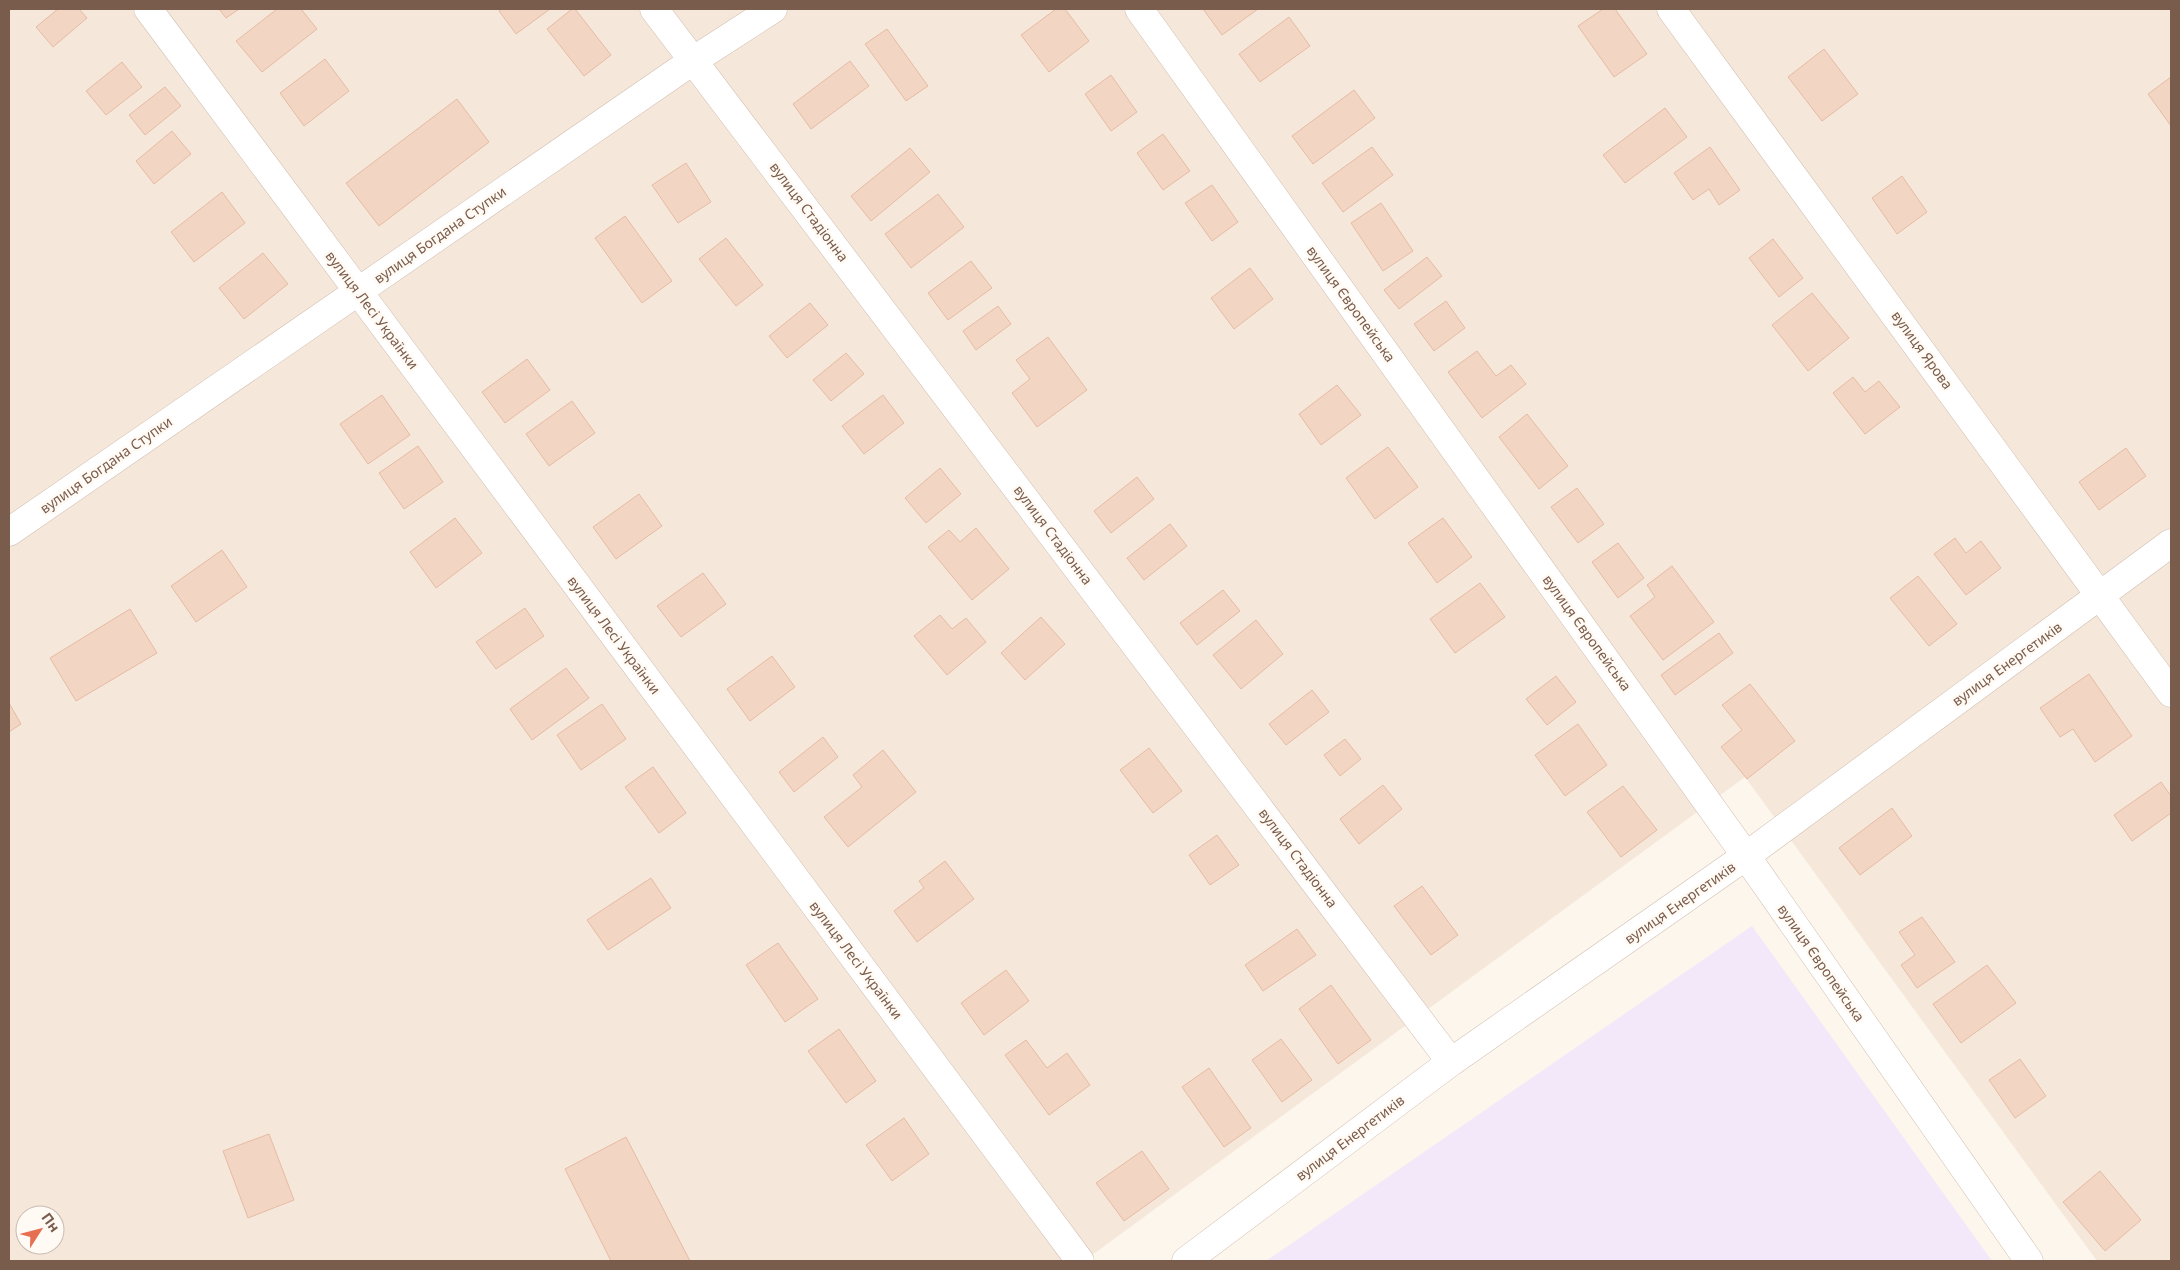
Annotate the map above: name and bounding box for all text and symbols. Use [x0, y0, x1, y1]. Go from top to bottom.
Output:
street label: вулиця Стадіонна [766, 158, 853, 265]
street label: вулиця Богдана Ступки [370, 182, 510, 288]
street label: вулиця Європейська [1303, 242, 1400, 366]
street label: вулиця Лесі Українки [322, 247, 423, 373]
street label: вулиця Ярова [1887, 307, 1957, 393]
street label: вулиця Богдана Ступки [36, 412, 176, 518]
street label: вулиця Стадіонна [1010, 481, 1097, 588]
street label: вулиця Європейська [1539, 571, 1636, 695]
street label: вулиця Лесі Українки [564, 572, 665, 698]
street label: вулиця Енергетиків [1948, 617, 2066, 710]
street label: вулиця Стадіонна [1255, 804, 1342, 911]
street label: вулиця Енергетиків [1620, 857, 1739, 948]
street label: вулиця Лесі Українки [806, 897, 907, 1023]
street label: вулиця Європейська [1774, 900, 1869, 1025]
street label: вулиця Енергетиків [1291, 1090, 1408, 1185]
north arrow [15, 1205, 65, 1255]
text: Пн [37, 1208, 64, 1236]

